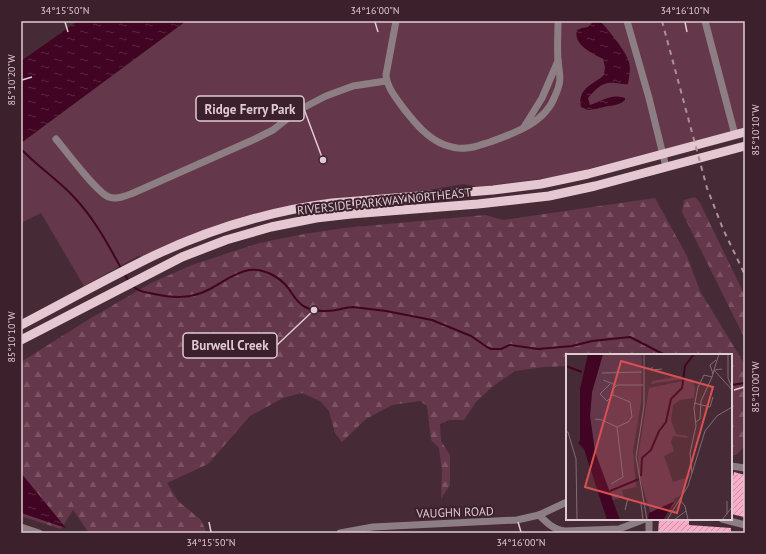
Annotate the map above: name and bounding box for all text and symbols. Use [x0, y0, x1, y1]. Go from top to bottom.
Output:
text: 34°15'50"N [40, 4, 90, 17]
text: 34°16'00"N [350, 4, 400, 17]
text: 34°16'10"N [660, 4, 710, 17]
text: 85°10'20"W [5, 54, 18, 106]
callout: Ridge Ferry Park [196, 96, 304, 121]
text: Ridge Ferry Park [204, 101, 296, 118]
text: 85°10'10"W [749, 104, 762, 156]
street label: RIVERSIDE PARKWAY NORTHEAST [296, 184, 472, 218]
text: 85°10'10"W [5, 311, 18, 363]
callout: Burwell Creek [183, 333, 277, 358]
text: Burwell Creek [191, 337, 269, 354]
inset map [566, 354, 732, 520]
text: 85°10'00"W [749, 361, 762, 413]
street label: VAUGHN ROAD [415, 503, 494, 521]
text: 34°15'50"N [186, 536, 236, 549]
text: 34°16'00"N [496, 536, 546, 549]

